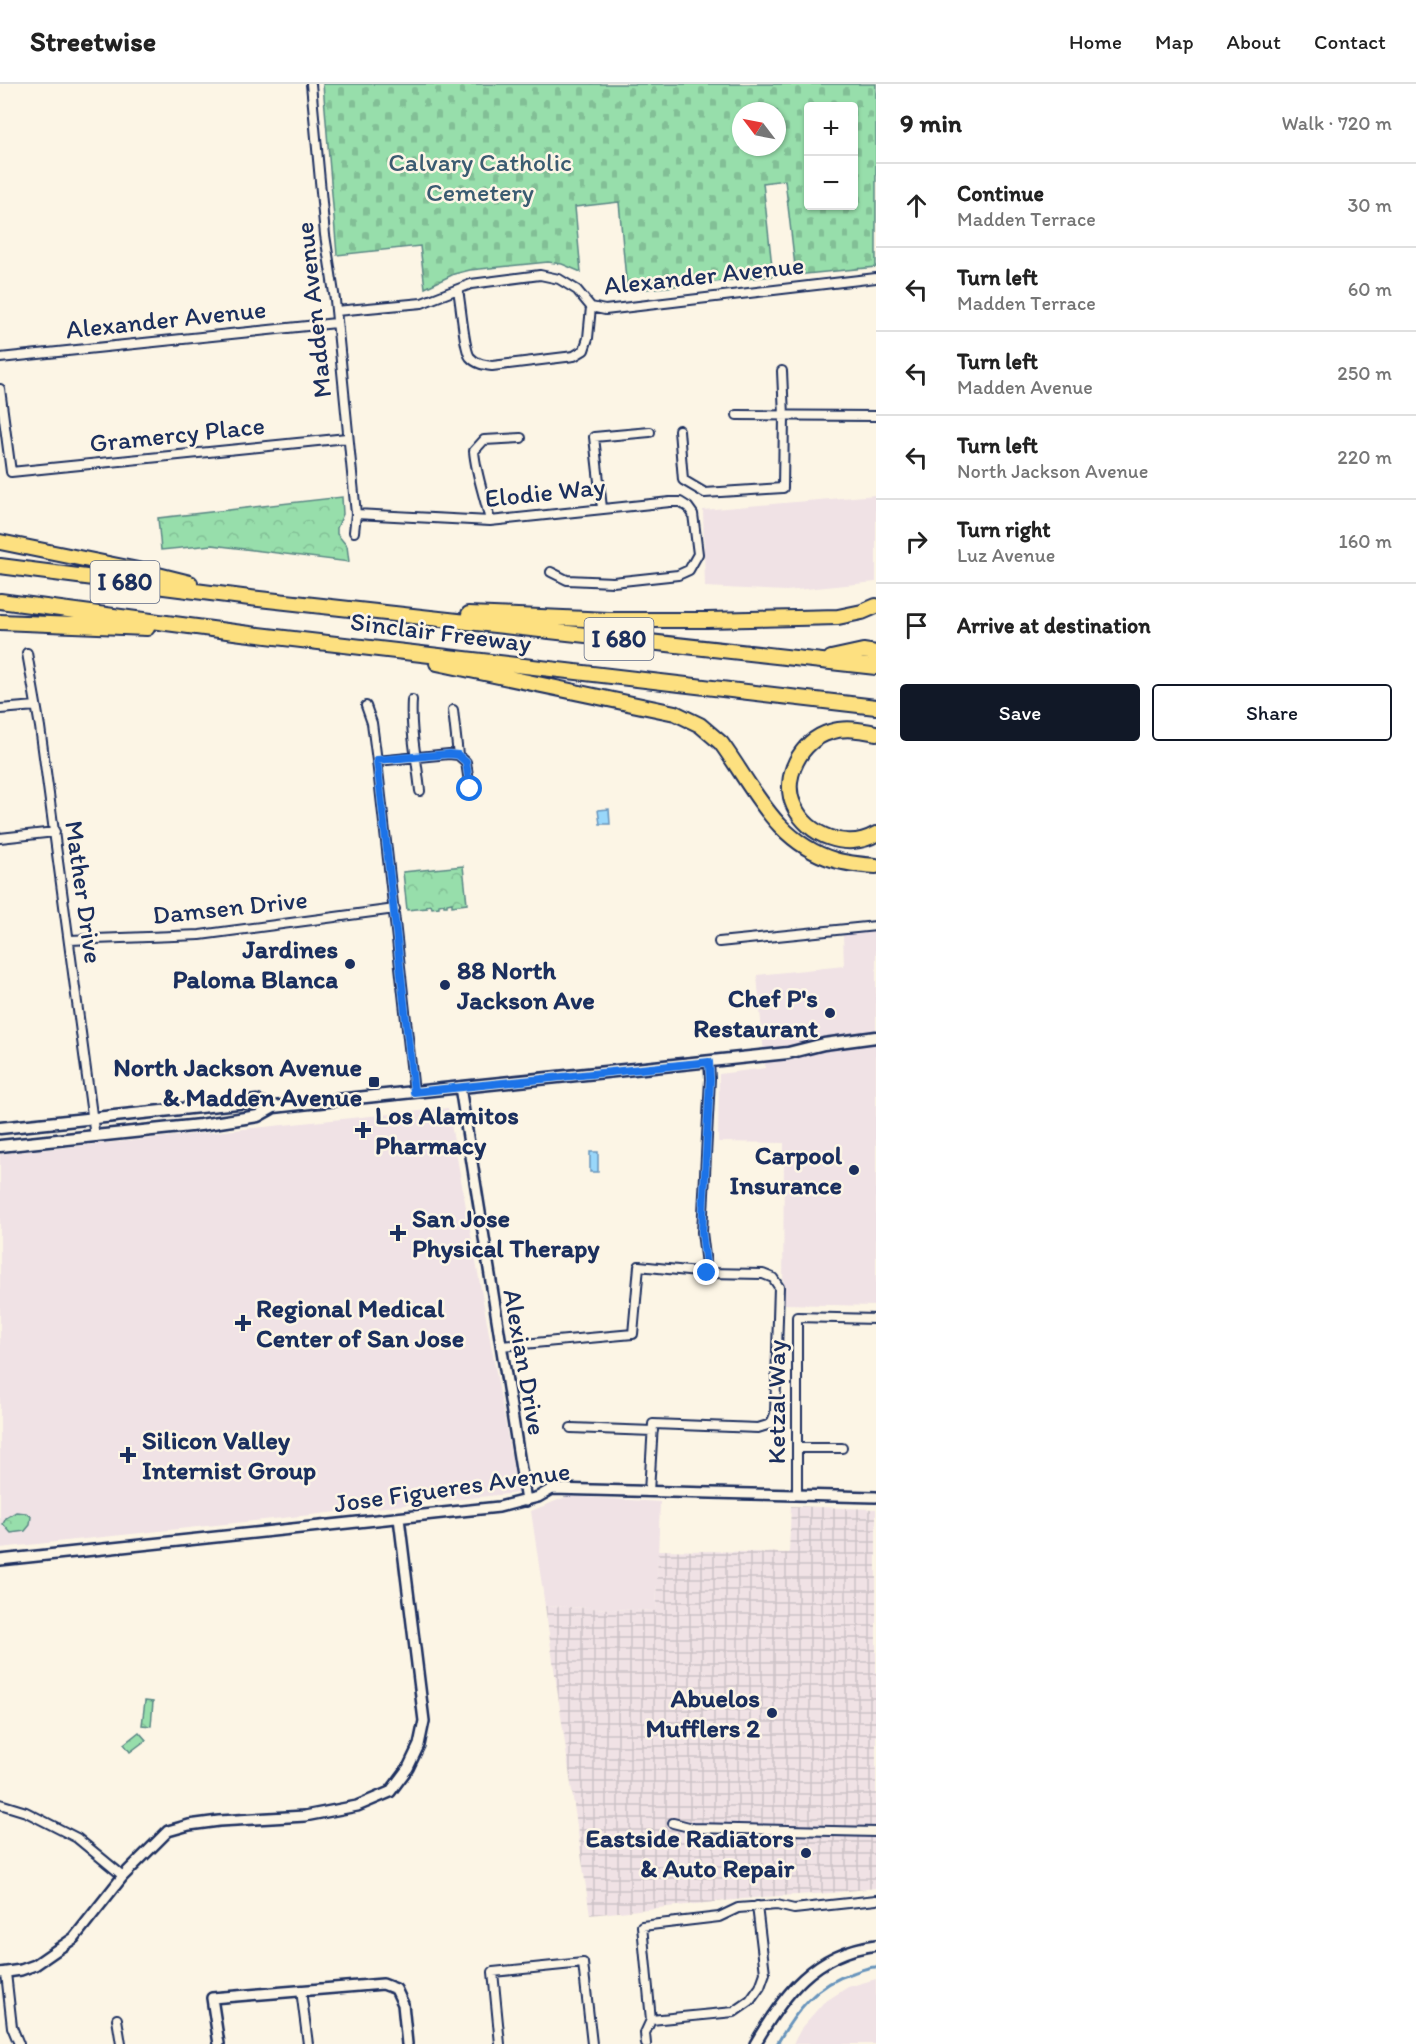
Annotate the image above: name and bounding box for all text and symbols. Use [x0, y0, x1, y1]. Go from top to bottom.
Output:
text: Streetwise [30, 24, 156, 58]
text: Home [1069, 29, 1122, 54]
text: Map [1155, 29, 1194, 54]
text: About [1227, 29, 1281, 54]
text: Contact [1314, 29, 1386, 54]
north arrow [732, 102, 786, 156]
map controls [804, 102, 858, 210]
button: + [804, 102, 858, 156]
text: 9 min [900, 107, 962, 139]
text: Walk · 720 m [1281, 111, 1392, 135]
park label: Calvary Catholic Cemetery [388, 146, 572, 208]
button: − [804, 156, 858, 210]
text: Continue [957, 180, 1044, 207]
icon: ahead [900, 189, 933, 222]
text: 30 m [1347, 193, 1392, 217]
text: Madden Terrace [957, 207, 1096, 231]
street label: Madden Avenue [288, 220, 338, 400]
street label: Alexander Avenue [602, 249, 806, 301]
text: Turn left [957, 264, 1038, 291]
icon: left [900, 273, 933, 306]
text: 60 m [1348, 277, 1392, 301]
text: Madden Terrace [957, 291, 1096, 315]
street label: Alexander Avenue [64, 293, 268, 345]
text: Turn left [957, 348, 1038, 375]
icon: left [900, 357, 933, 390]
text: 250 m [1337, 361, 1392, 385]
text: Madden Avenue [957, 375, 1093, 399]
street label: Gramercy Place [88, 409, 266, 459]
text: Turn left [957, 432, 1038, 459]
icon: left [900, 441, 933, 474]
text: 220 m [1337, 445, 1392, 469]
text: North Jackson Avenue [957, 459, 1148, 483]
street label: Elodie Way [483, 470, 607, 514]
text: Turn right [957, 516, 1051, 543]
icon: right [900, 525, 933, 558]
text: 160 m [1339, 529, 1392, 553]
text: Luz Avenue [957, 543, 1055, 567]
road number: I 680 [90, 561, 160, 603]
street label: Sinclair Freeway [349, 605, 533, 659]
icon: arrive [900, 609, 933, 642]
text: Arrive at destination [957, 612, 1151, 639]
road number: I 680 [584, 618, 654, 660]
button: Save [900, 684, 1140, 741]
button: Share [1152, 684, 1392, 741]
route start [456, 775, 482, 801]
street label: Mather Drive [58, 818, 110, 966]
street label: Damsen Drive [151, 883, 309, 931]
place label: Jardines Paloma Blanca [173, 933, 338, 995]
place label: 88 North Jackson Ave [456, 954, 595, 1016]
marker: Jardines Paloma Blanca [343, 957, 357, 971]
marker: 88 North Jackson Ave [438, 978, 452, 992]
place label: Chef P's Restaurant [693, 982, 818, 1044]
marker: Chef P's Restaurant [823, 1006, 837, 1020]
place label: North Jackson Avenue & Madden Avenue [113, 1051, 362, 1113]
marker: North Jackson Avenue & Madden Avenue [367, 1075, 381, 1089]
place label: Los Alamitos Pharmacy [375, 1099, 519, 1161]
marker: Los Alamitos Pharmacy [356, 1123, 370, 1137]
place label: Carpool Insurance [729, 1139, 843, 1201]
marker: Carpool Insurance [847, 1163, 861, 1177]
place label: San Jose Physical Therapy [412, 1202, 600, 1264]
marker: San Jose Physical Therapy [389, 1224, 407, 1242]
route end [693, 1259, 719, 1285]
street label: Alexian Drive [496, 1286, 554, 1438]
place label: Regional Medical Center of San Jose [256, 1292, 464, 1354]
marker: Regional Medical Center of San Jose [234, 1314, 252, 1332]
street label: Ketzal Way [760, 1340, 792, 1464]
place label: Silicon Valley Internist Group [142, 1424, 316, 1486]
marker: Silicon Valley Internist Group [119, 1446, 137, 1464]
street label: Jose Figueres Avenue [332, 1455, 572, 1519]
place label: Abuelos Mufflers 2 [646, 1682, 760, 1744]
marker: Abuelos Mufflers 2 [765, 1706, 779, 1720]
place label: Eastside Radiators & Auto Repair [585, 1822, 795, 1884]
marker: Eastside Radiators & Auto Repair [799, 1846, 813, 1860]

